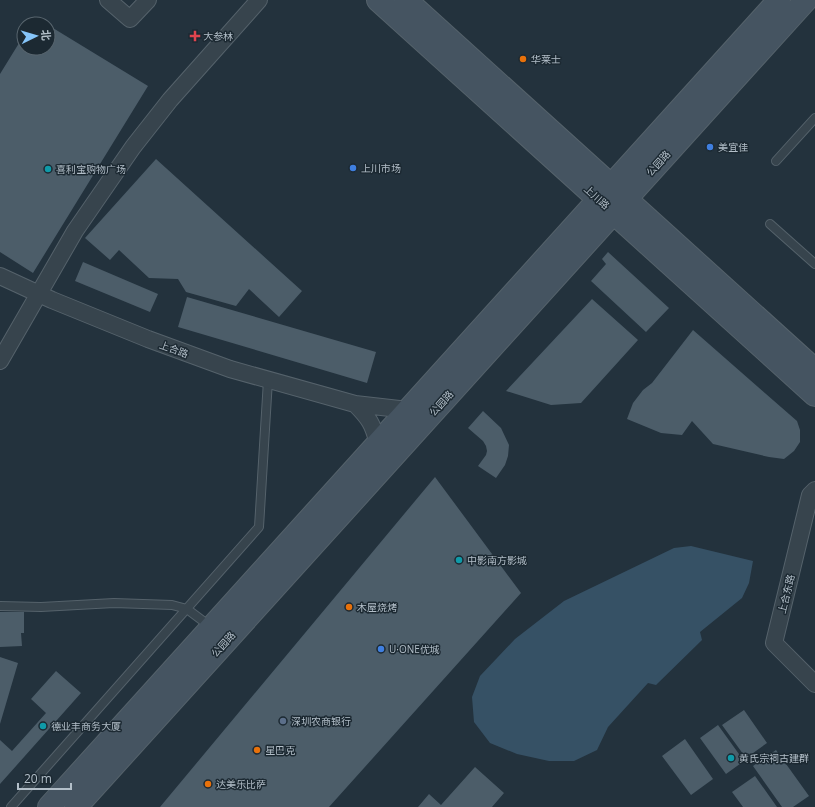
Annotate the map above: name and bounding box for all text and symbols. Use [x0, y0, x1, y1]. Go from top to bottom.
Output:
north arrow [16, 16, 56, 56]
text: 北 [39, 29, 54, 41]
place label: 大参林 [203, 29, 233, 43]
marker: 大参林 [190, 31, 200, 41]
place label: 华莱士 [531, 52, 561, 66]
marker: 华莱士 [518, 54, 528, 64]
place label: 美宜佳 [718, 140, 748, 154]
marker: 美宜佳 [705, 142, 715, 152]
street label: 公园路 [643, 147, 673, 179]
place label: 上川市场 [361, 161, 401, 175]
place label: 喜利宝购物广场 [56, 162, 126, 176]
marker: 上川市场 [348, 163, 358, 173]
marker: 喜利宝购物广场 [43, 164, 53, 174]
street label: 上川路 [581, 182, 613, 212]
street label: 上合路 [158, 337, 190, 361]
street label: 公园路 [426, 387, 456, 419]
place label: 中影南方影城 [467, 553, 527, 567]
marker: 中影南方影城 [454, 555, 464, 565]
street label: 上合东路 [774, 573, 798, 615]
place label: 木屋烧烤 [357, 600, 397, 614]
marker: 木屋烧烤 [344, 602, 354, 612]
street label: 公园路 [208, 628, 238, 660]
place label: U·ONE优城 [389, 642, 440, 656]
marker: U·ONE优城 [376, 644, 386, 654]
place label: 深圳农商银行 [291, 714, 351, 728]
marker: 深圳农商银行 [278, 716, 288, 726]
place label: 德业丰商务大厦 [51, 719, 121, 733]
marker: 德业丰商务大厦 [38, 721, 48, 731]
place label: 星巴克 [265, 743, 295, 757]
marker: 星巴克 [252, 745, 262, 755]
place label: 黄氏宗祠古建群 [739, 751, 809, 765]
marker: 黄氏宗祠古建群 [726, 753, 736, 763]
scale bar [18, 765, 71, 791]
text: 20 m [24, 770, 52, 787]
place label: 达美乐比萨 [216, 777, 266, 791]
marker: 达美乐比萨 [203, 779, 213, 789]

